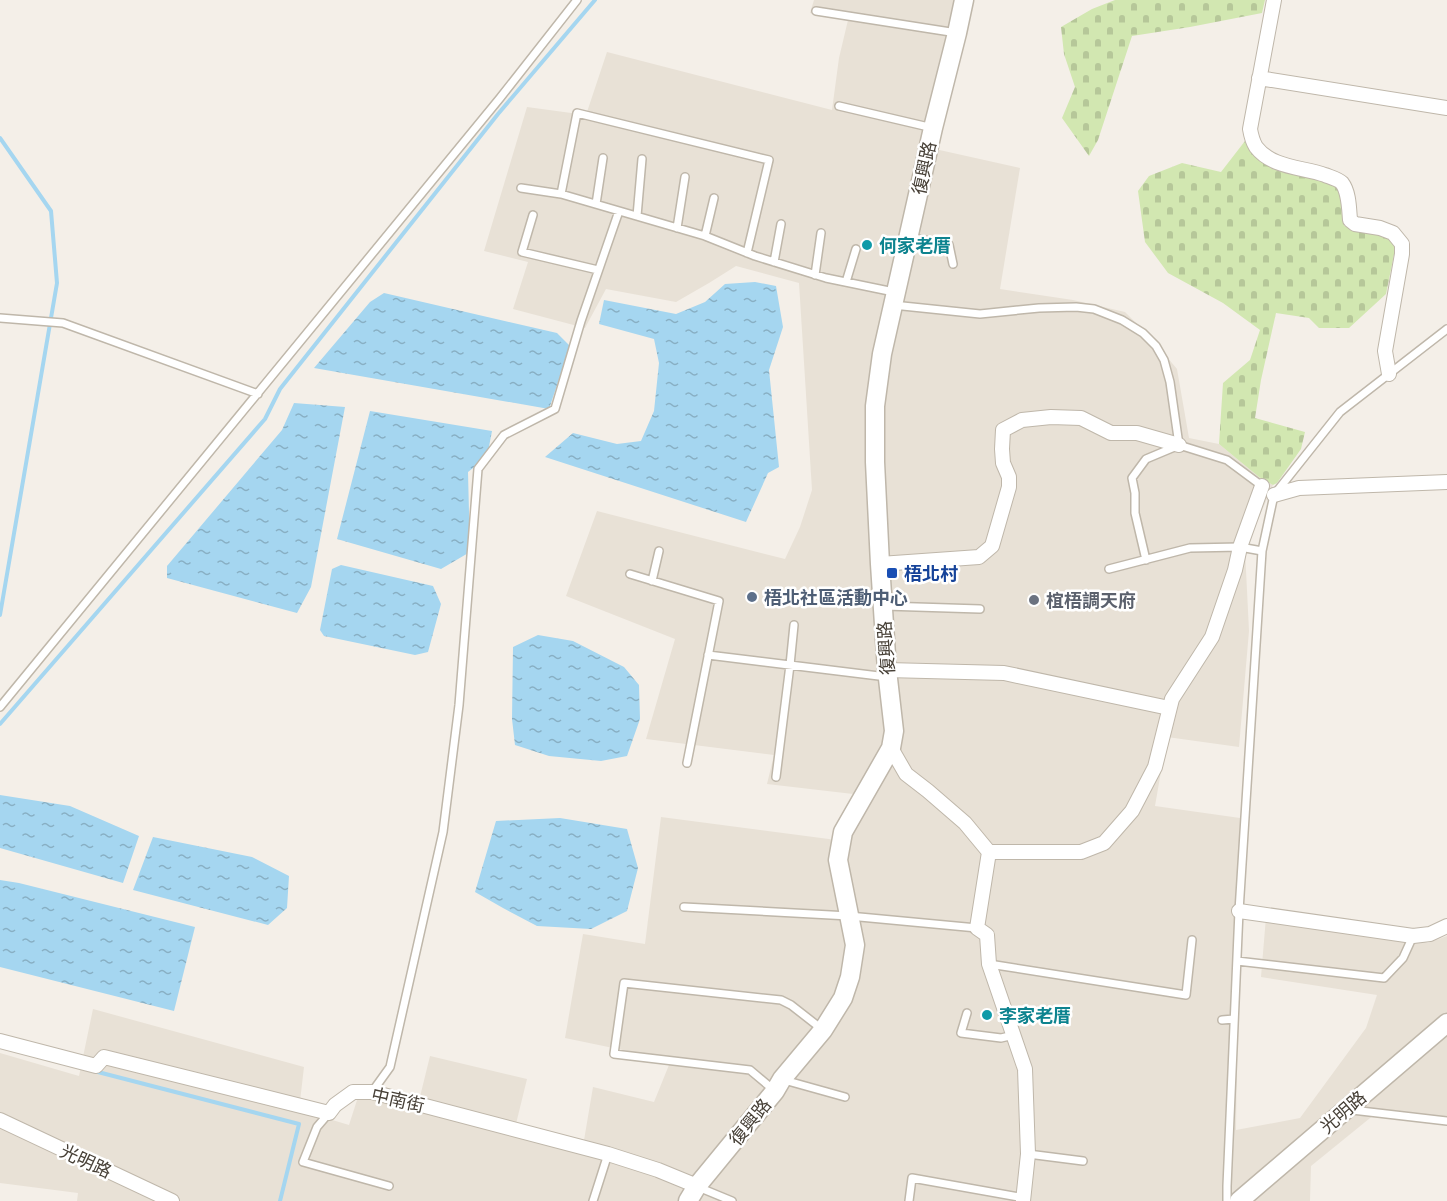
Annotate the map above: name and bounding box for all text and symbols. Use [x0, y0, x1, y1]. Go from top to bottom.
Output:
street label: 復興路 [908, 139, 940, 197]
place label: 何家老厝 [879, 235, 951, 256]
marker: 何家老厝 [860, 238, 874, 252]
place label: 梧北村 [904, 563, 958, 584]
marker: 梧北村 [885, 566, 899, 580]
place label: 梧北社區活動中心 [764, 587, 908, 608]
marker: 梧北社區活動中心 [745, 590, 759, 604]
place label: 椬梧調天府 [1046, 590, 1136, 611]
marker: 椬梧調天府 [1027, 593, 1041, 607]
street label: 復興路 [874, 620, 898, 676]
place label: 李家老厝 [999, 1005, 1071, 1026]
marker: 李家老厝 [980, 1008, 994, 1022]
street label: 中南街 [369, 1084, 427, 1116]
street label: 光明路 [1316, 1086, 1370, 1138]
street label: 復興路 [725, 1094, 775, 1150]
street label: 光明路 [57, 1140, 115, 1182]

